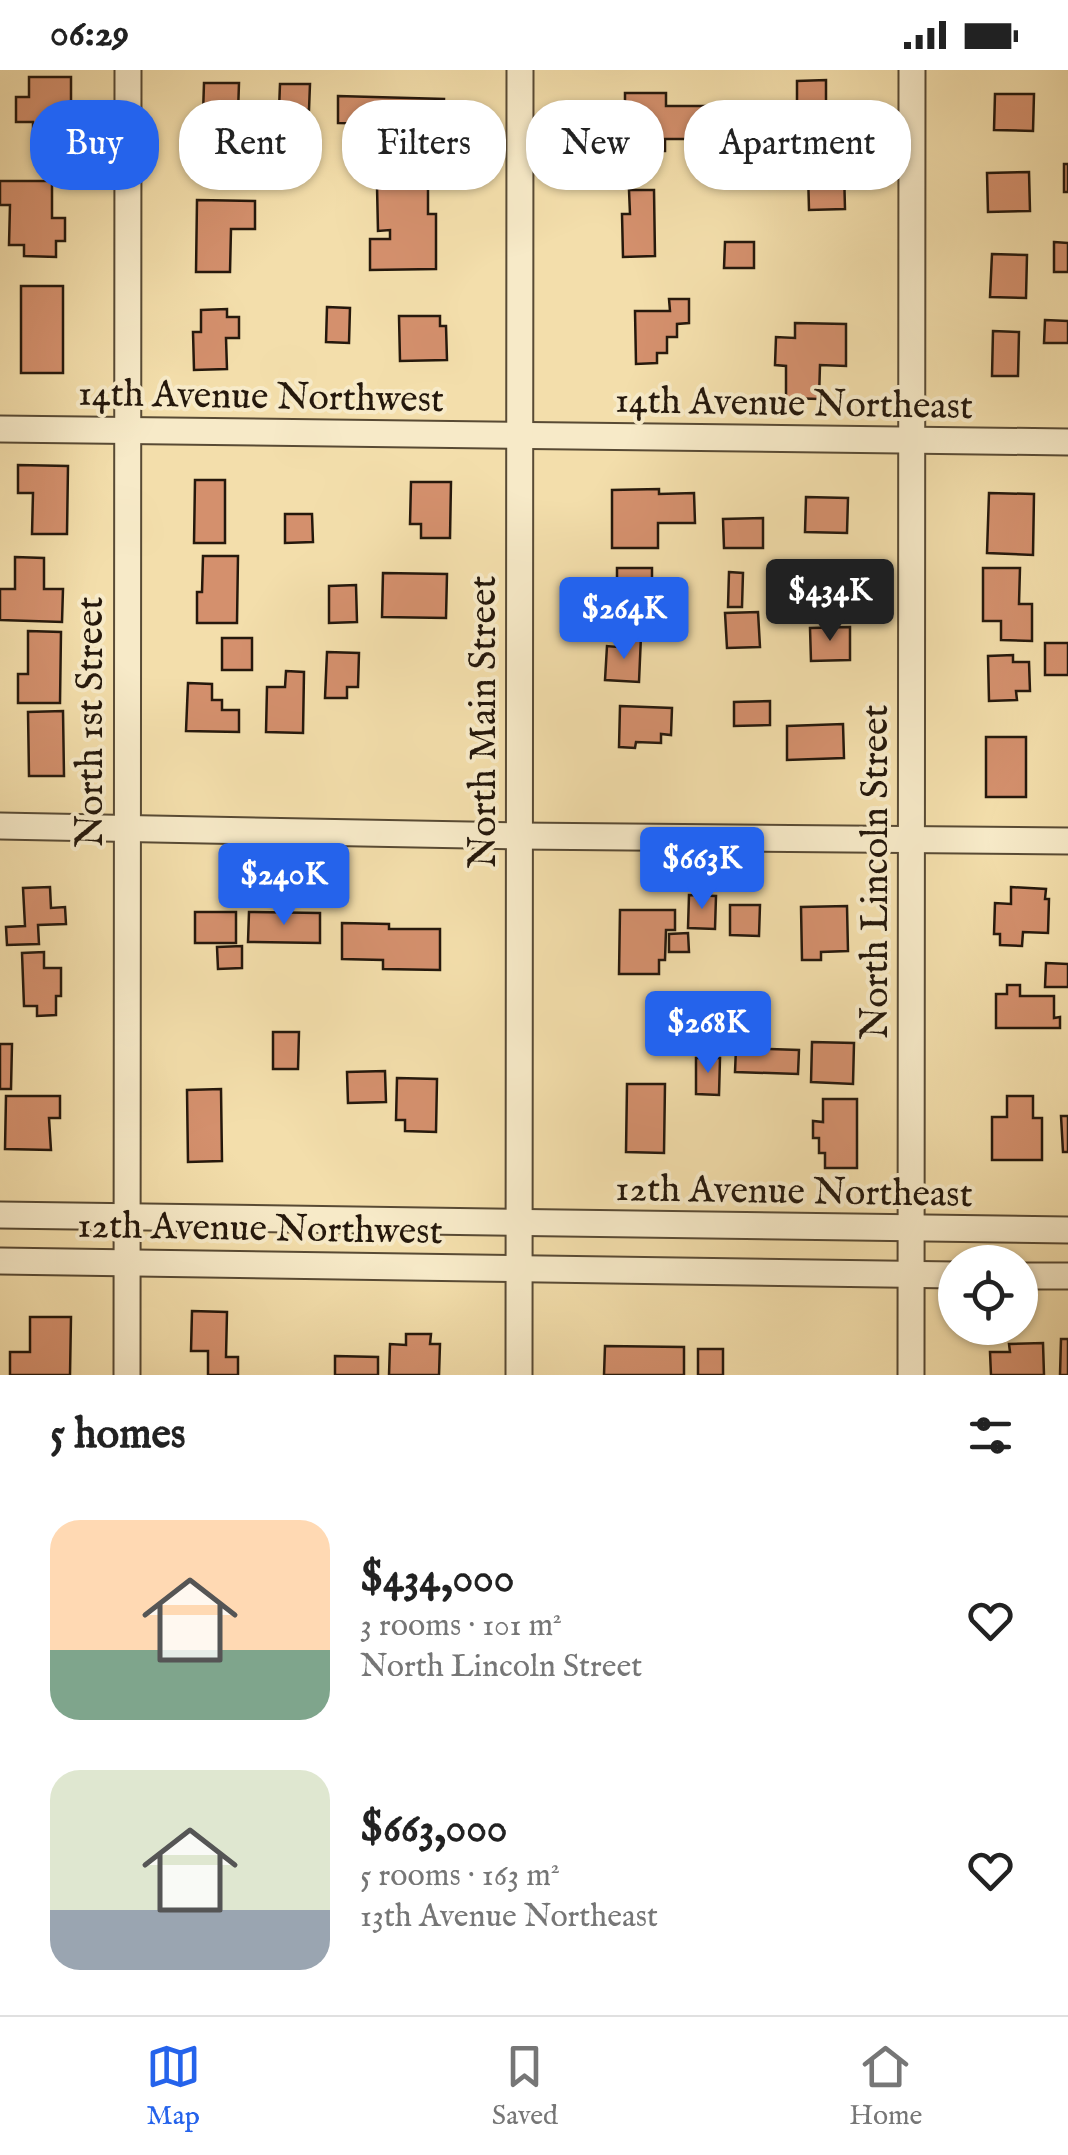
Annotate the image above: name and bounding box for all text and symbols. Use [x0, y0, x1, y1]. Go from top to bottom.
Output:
text: 06:29 [50, 11, 129, 59]
chip: Buy [30, 100, 159, 190]
chip: Rent [179, 100, 322, 190]
chip: Filters [342, 100, 506, 190]
chip: New [526, 100, 664, 190]
chip: Apartment [684, 100, 911, 190]
street label: 14th Avenue Northwest [77, 371, 444, 425]
street label: 14th Avenue Northeast [614, 378, 973, 432]
pin: $434K [760, 559, 900, 644]
text: $434K [788, 571, 872, 612]
street label: North Main Street [461, 576, 509, 868]
pin: $264K [554, 577, 694, 662]
text: $264K [581, 589, 667, 630]
street label: North 1st Street [68, 597, 116, 847]
street label: North Lincoln Street [853, 704, 901, 1040]
pin: $663K [632, 827, 772, 912]
text: $663K [662, 839, 742, 880]
pin: $240K [214, 843, 354, 928]
text: $240K [240, 855, 328, 896]
pin: $268K [638, 991, 778, 1076]
text: $268K [667, 1003, 749, 1044]
street label: 12th Avenue Northeast [615, 1166, 973, 1220]
street label: 12th Avenue Northwest [77, 1203, 443, 1257]
map controls [938, 1245, 1038, 1345]
button: locate [938, 1245, 1038, 1345]
icon: filters [963, 1408, 1018, 1463]
text: 5 homes [50, 1409, 186, 1462]
text: $434,000 [360, 1553, 514, 1606]
icon: home [130, 1560, 250, 1680]
icon: heart [963, 1593, 1018, 1648]
text: 3 rooms · 101 m² [360, 1606, 562, 1647]
text: North Lincoln Street [360, 1647, 642, 1688]
text: $663,000 [360, 1803, 507, 1856]
icon: home [130, 1810, 250, 1930]
icon: heart [963, 1843, 1018, 1898]
text: 5 rooms · 163 m² [360, 1856, 560, 1897]
text: 13th Avenue Northeast [360, 1897, 658, 1938]
tab: Map [146, 2039, 201, 2134]
tab: Saved [492, 2039, 558, 2134]
tab: Home [849, 2039, 922, 2134]

